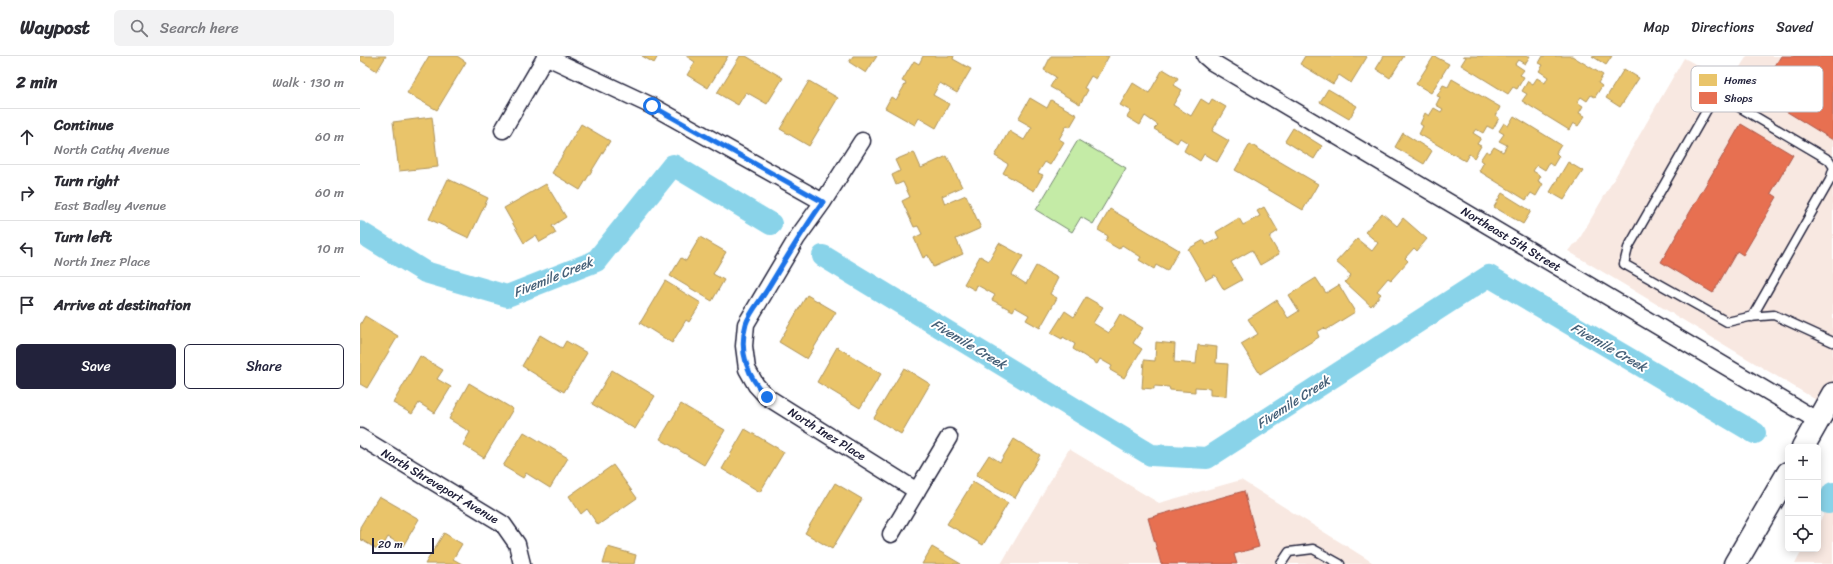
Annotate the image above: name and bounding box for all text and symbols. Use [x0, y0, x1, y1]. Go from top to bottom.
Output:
search box [114, 10, 394, 46]
text: Waypost [20, 11, 90, 44]
text: Search here [160, 15, 239, 41]
text: Map [1643, 15, 1669, 40]
text: Directions [1691, 15, 1754, 40]
text: Saved [1776, 15, 1813, 40]
icon: search [128, 17, 150, 39]
legend [1691, 66, 1823, 112]
text: 2 min [16, 67, 57, 97]
text: Walk · 130 m [272, 71, 344, 94]
text: Homes [1724, 71, 1757, 90]
text: Shops [1724, 89, 1753, 108]
route start [643, 97, 661, 115]
text: Continue [54, 112, 114, 138]
text: 60 m [315, 125, 344, 148]
icon: ahead [16, 126, 38, 148]
text: North Cathy Avenue [54, 138, 169, 161]
text: Turn right [54, 168, 119, 194]
text: 60 m [315, 181, 344, 204]
icon: right [16, 182, 38, 204]
text: East Badley Avenue [54, 194, 166, 217]
street label: Northeast 5th Street [1457, 200, 1565, 278]
text: Turn left [54, 224, 112, 250]
text: 10 m [317, 237, 344, 260]
icon: left [16, 238, 38, 260]
text: North Inez Place [54, 250, 150, 273]
water label: Fivemile Creek [510, 250, 598, 303]
text: Arrive at destination [54, 292, 191, 318]
icon: arrive [16, 294, 38, 316]
water label: Fivemile Creek [927, 312, 1013, 377]
water label: Fivemile Creek [1567, 316, 1653, 379]
button: Save [16, 344, 176, 389]
button: Share [184, 344, 344, 389]
water label: Fivemile Creek [1251, 368, 1336, 435]
route end [758, 388, 776, 406]
street label: North Inez Place [784, 401, 871, 467]
street label: North Shreveport Avenue [377, 442, 503, 530]
map controls [1785, 444, 1821, 552]
button: + [1785, 444, 1821, 480]
button: − [1785, 480, 1821, 516]
button: locate [1785, 516, 1821, 552]
text: 20 m [378, 535, 403, 554]
scale bar [372, 536, 434, 555]

